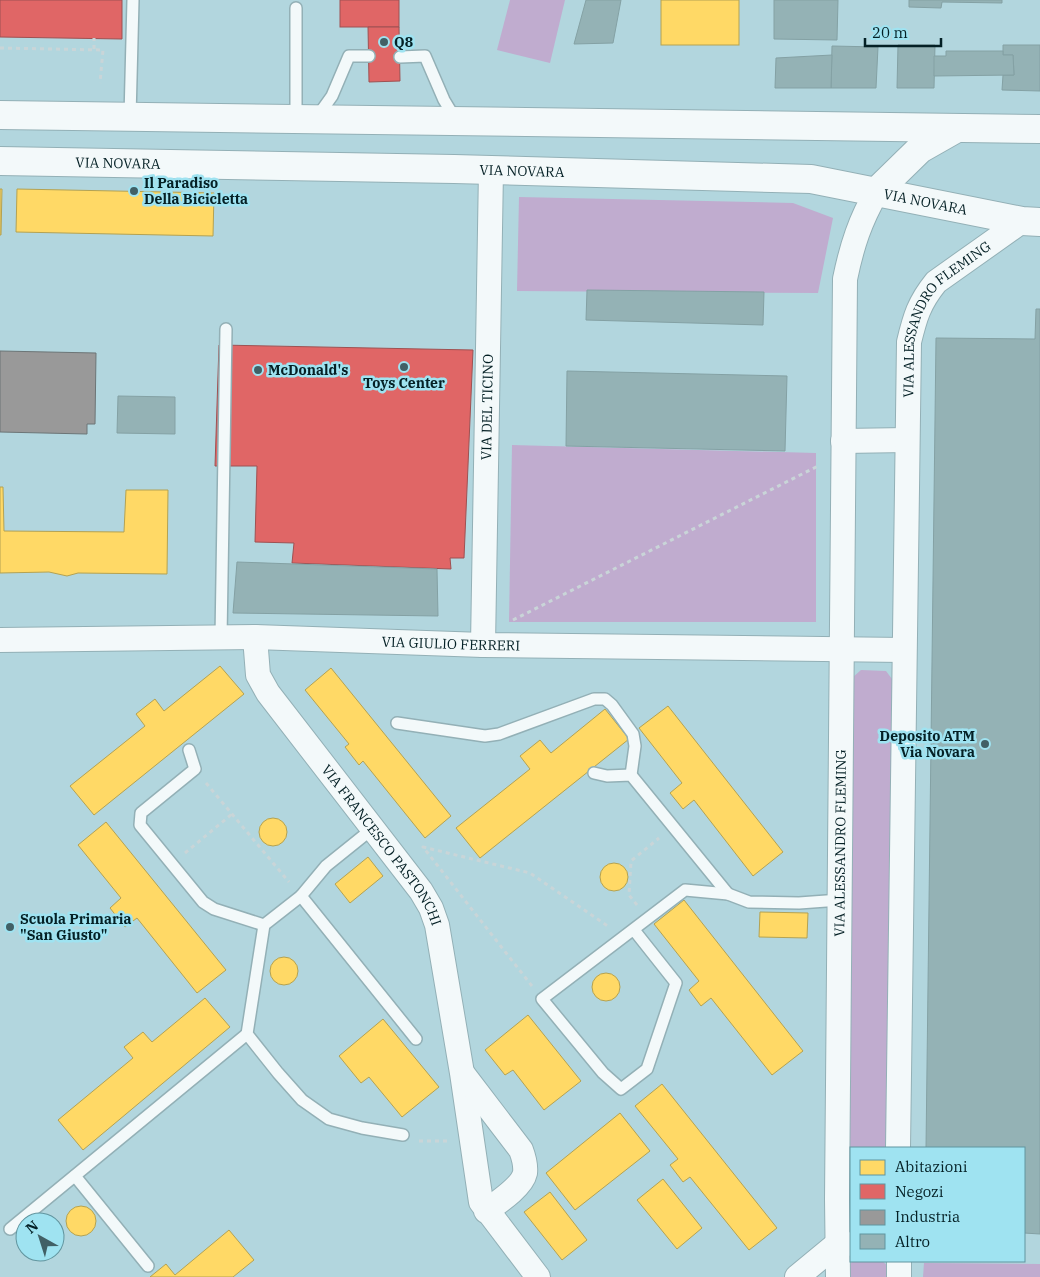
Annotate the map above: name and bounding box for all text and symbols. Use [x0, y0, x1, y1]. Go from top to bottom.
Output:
scale bar [865, 15, 941, 47]
text: 20 m [872, 23, 908, 42]
place label: Q8 [394, 33, 413, 51]
marker: Q8 [378, 36, 390, 48]
street label: VIA NOVARA [75, 153, 161, 173]
street label: VIA NOVARA [479, 161, 565, 181]
place label: Il Paradiso Della Bicicletta [144, 174, 248, 208]
marker: Il Paradiso Della Bicicletta [128, 185, 140, 197]
street label: VIA NOVARA [882, 185, 969, 219]
street label: VIA ALESSANDRO FLEMING [899, 237, 994, 398]
street label: VIA DEL TICINO [477, 354, 497, 460]
place label: McDonald's [268, 361, 348, 379]
marker: Toys Center [398, 361, 410, 373]
marker: McDonald's [252, 364, 264, 376]
place label: Toys Center [363, 374, 445, 392]
street label: VIA GIULIO FERRERI [381, 632, 520, 654]
place label: Deposito ATM Via Novara [880, 727, 975, 761]
marker: Deposito ATM Via Novara [979, 738, 991, 750]
street label: VIA ALESSANDRO FLEMING [830, 749, 850, 937]
street label: VIA FRANCESCO PASTONCHI [318, 761, 445, 928]
place label: Scuola Primaria "San Giusto" [20, 910, 131, 944]
marker: Scuola Primaria "San Giusto" [4, 921, 16, 933]
legend [850, 1147, 1025, 1262]
text: Abitazioni [895, 1157, 968, 1176]
text: Negozi [895, 1182, 944, 1201]
text: Industria [895, 1207, 960, 1226]
north arrow [15, 1212, 65, 1262]
text: N [22, 1216, 42, 1237]
text: Altro [895, 1232, 930, 1251]

